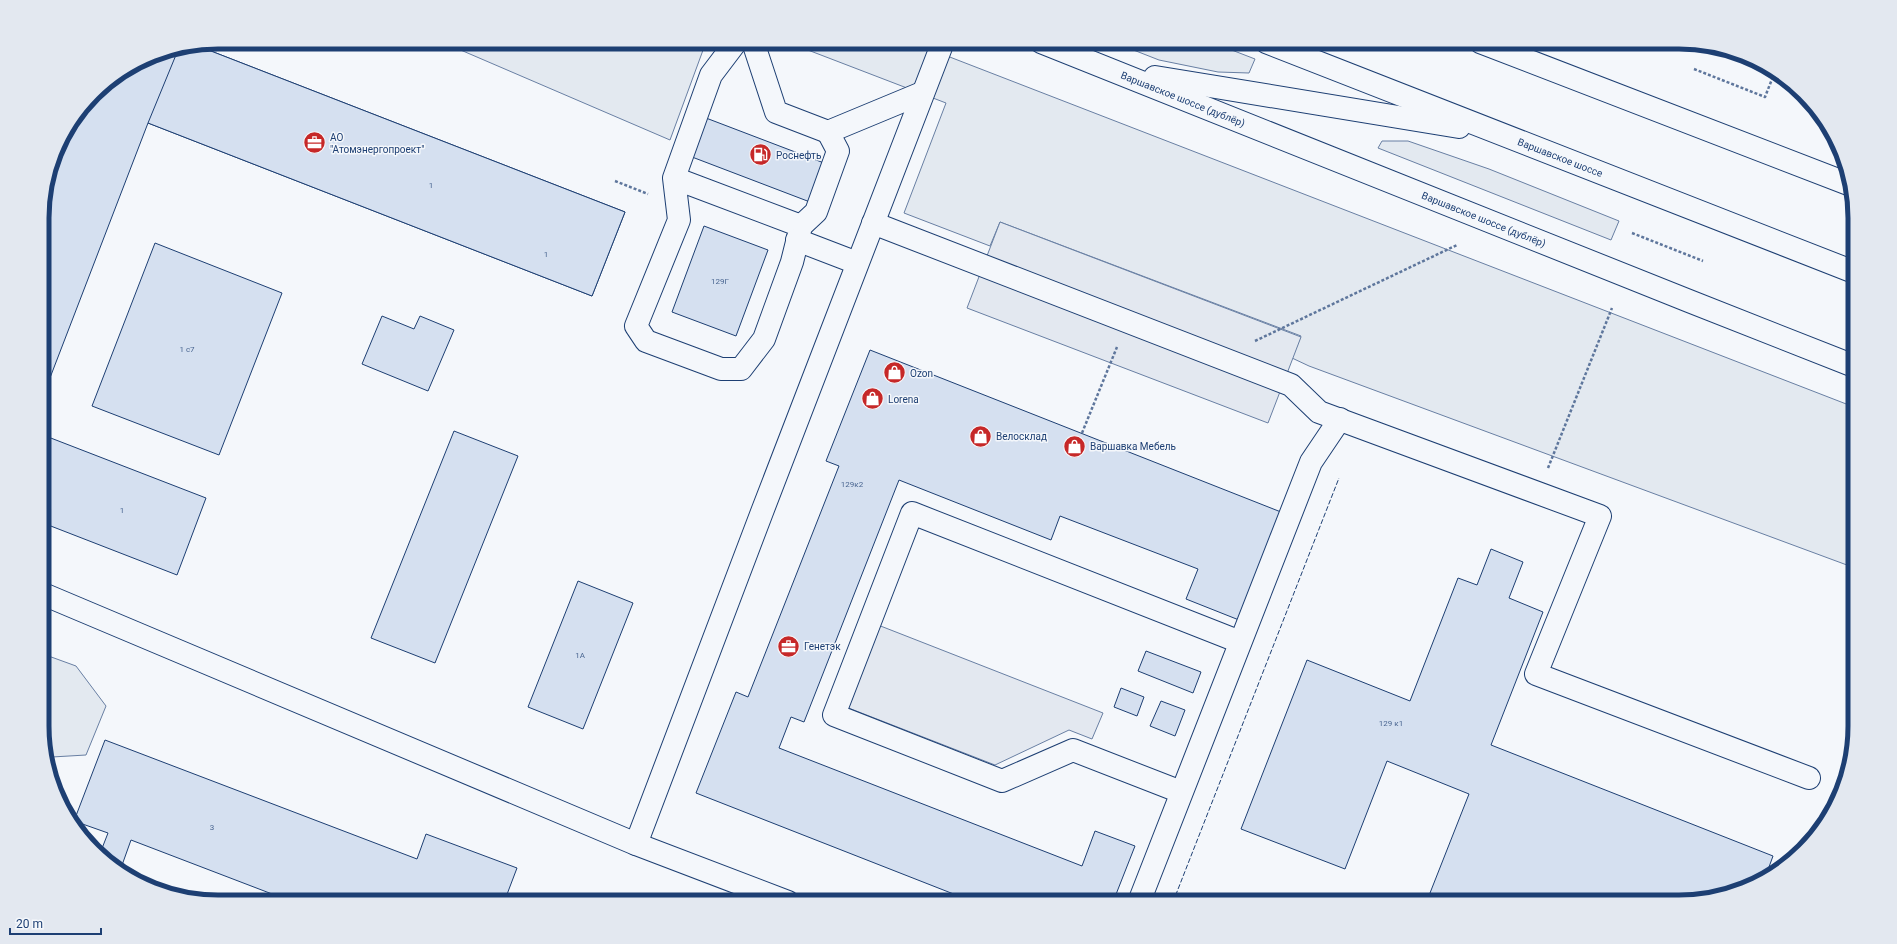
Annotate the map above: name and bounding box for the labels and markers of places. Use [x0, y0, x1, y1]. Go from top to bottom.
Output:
office icon: АО "Атомэнергопроект" [302, 130, 328, 156]
place label: АО "Атомэнергопроект" [330, 132, 424, 155]
fuel station icon: Роснефть [747, 142, 773, 168]
place label: Роснефть [776, 150, 821, 161]
shop icon: Ozon [881, 360, 907, 386]
place label: Ozon [910, 368, 933, 379]
shop icon: Lorena [859, 386, 885, 412]
place label: Lorena [888, 394, 919, 405]
shop icon: Велосклад [967, 423, 993, 449]
place label: Велосклад [996, 431, 1047, 442]
shop icon: Варшавка Мебель [1061, 433, 1087, 459]
place label: Варшавка Мебель [1090, 441, 1176, 452]
office icon: Генетэк [775, 633, 801, 659]
place label: Генетэк [804, 641, 841, 652]

